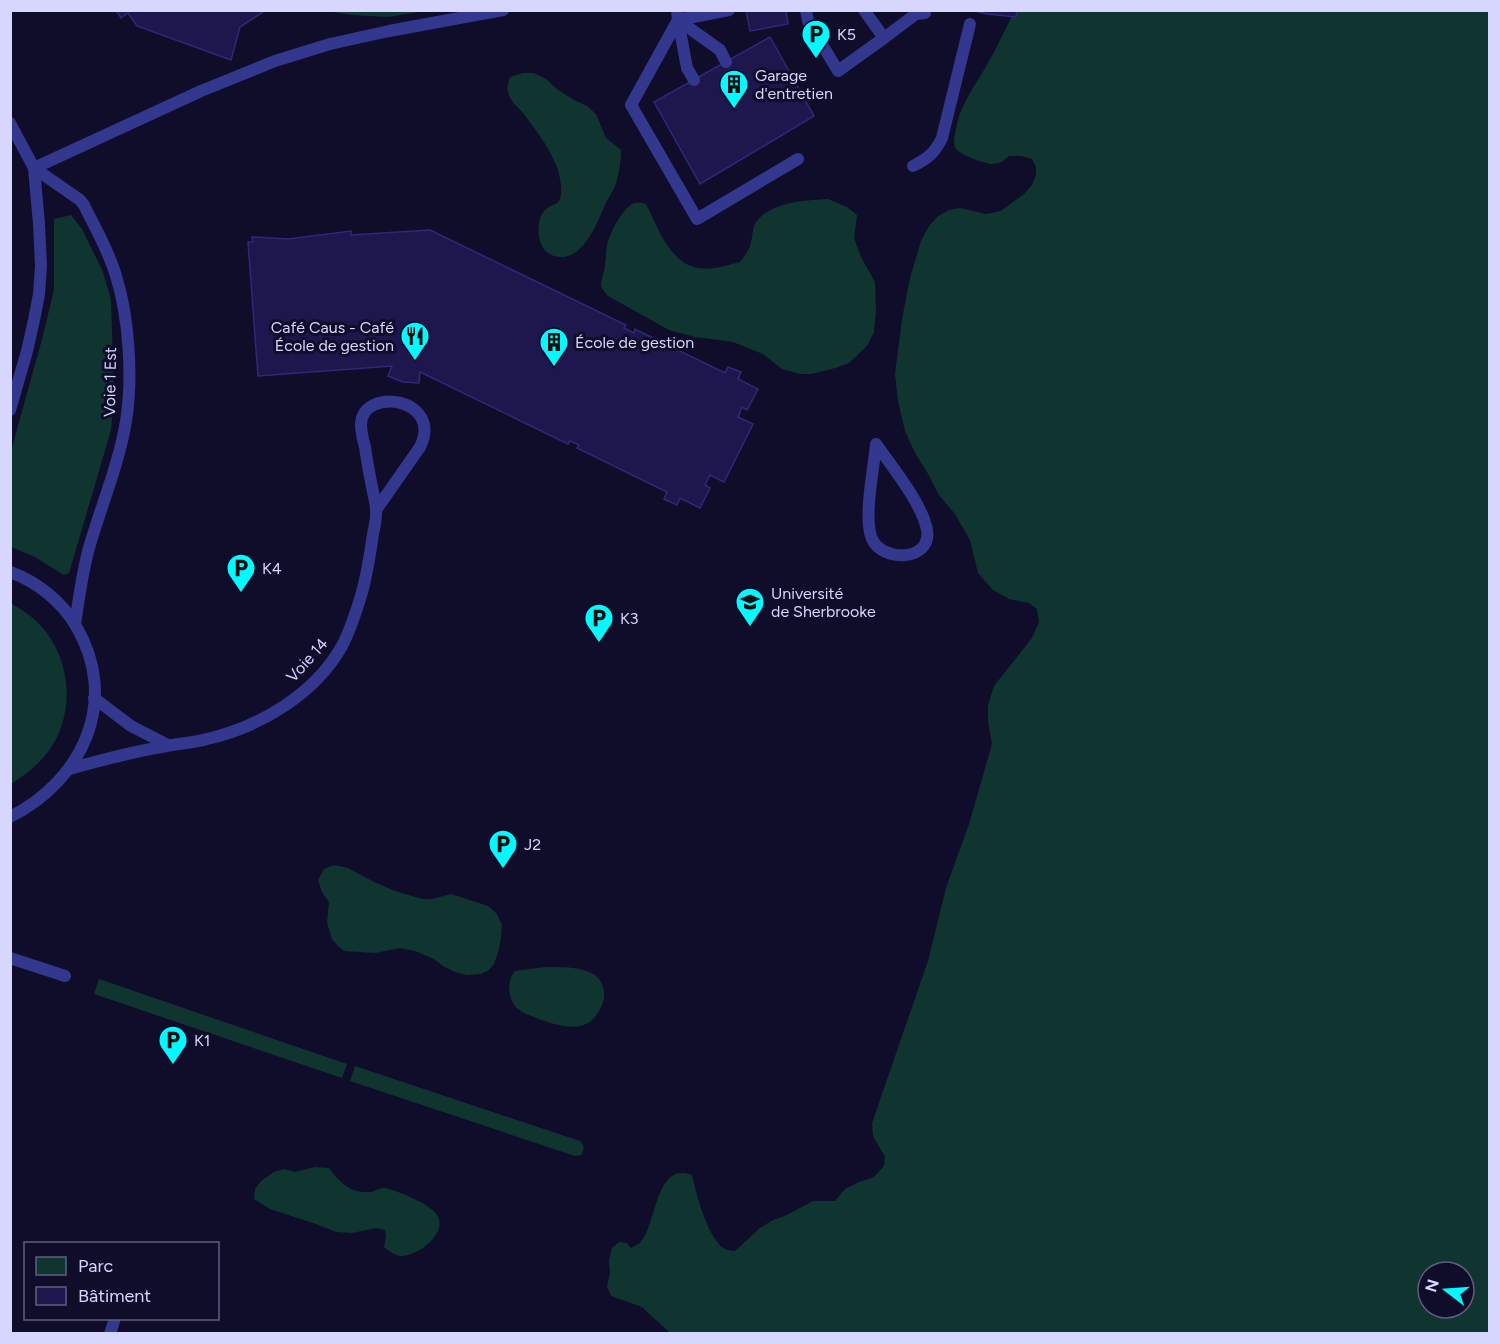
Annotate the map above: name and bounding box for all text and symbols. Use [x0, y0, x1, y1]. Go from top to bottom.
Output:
parking icon: K5 [800, 18, 832, 60]
place label: K5 [837, 25, 856, 44]
place label: Garage d'entretien [755, 66, 833, 103]
building icon: Garage d'entretien [718, 68, 750, 110]
place label: Café Caus - Café École de gestion [271, 318, 394, 355]
restaurant icon: Café Caus - Café École de gestion [399, 320, 431, 362]
building icon: École de gestion [538, 326, 570, 368]
place label: École de gestion [575, 333, 694, 352]
street label: Voie 1 Est [100, 347, 120, 417]
parking icon: K4 [225, 552, 257, 594]
place label: K4 [262, 559, 282, 578]
place label: Université de Sherbrooke [771, 584, 876, 621]
school or university icon: Université de Sherbrooke [734, 586, 766, 628]
parking icon: K3 [583, 602, 615, 644]
place label: K3 [620, 609, 638, 628]
street label: Voie 14 [282, 634, 332, 686]
parking icon: J2 [487, 828, 519, 870]
place label: J2 [524, 835, 541, 854]
parking icon: K1 [157, 1024, 189, 1066]
place label: K1 [194, 1031, 210, 1050]
legend [24, 1242, 219, 1320]
text: Parc [78, 1255, 114, 1277]
north arrow [1416, 1260, 1476, 1320]
text: N [1421, 1277, 1443, 1294]
text: Bâtiment [78, 1285, 151, 1307]

